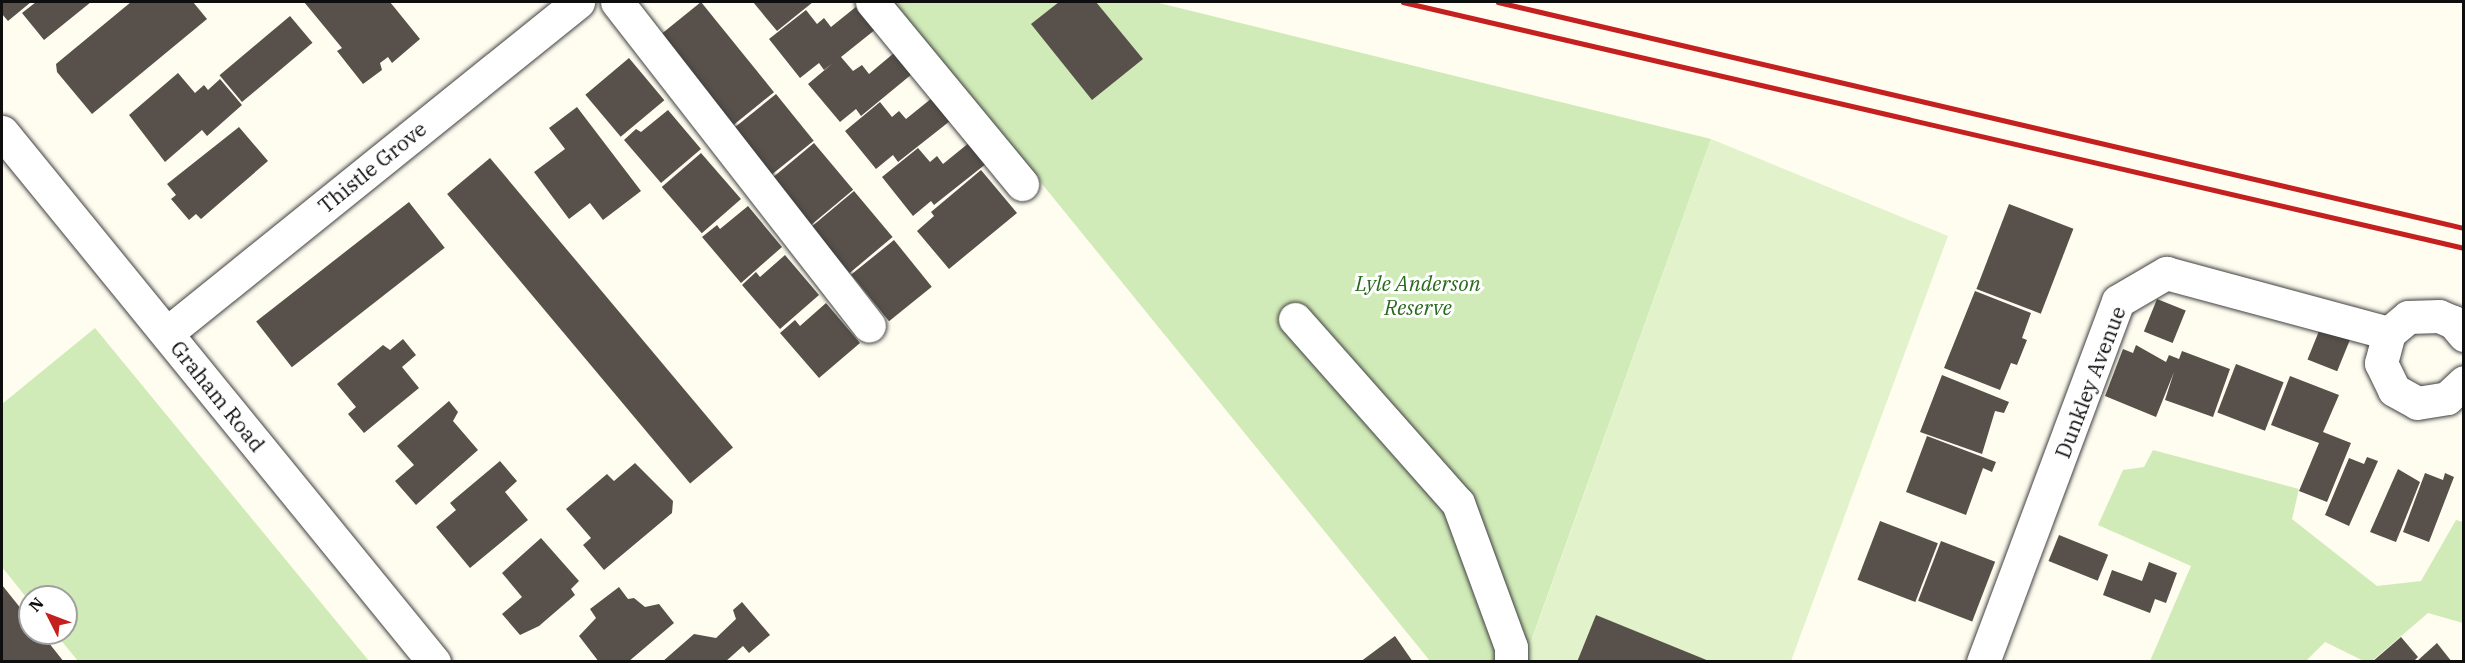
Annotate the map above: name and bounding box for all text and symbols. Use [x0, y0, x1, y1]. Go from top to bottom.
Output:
street label: Thistle Grove [313, 116, 431, 218]
park label: Lyle Anderson Reserve [1355, 270, 1481, 320]
street label: Dunkley Avenue [2049, 302, 2131, 462]
street label: Graham Road [166, 335, 270, 457]
north arrow [18, 585, 78, 645]
text: N [24, 593, 48, 616]

